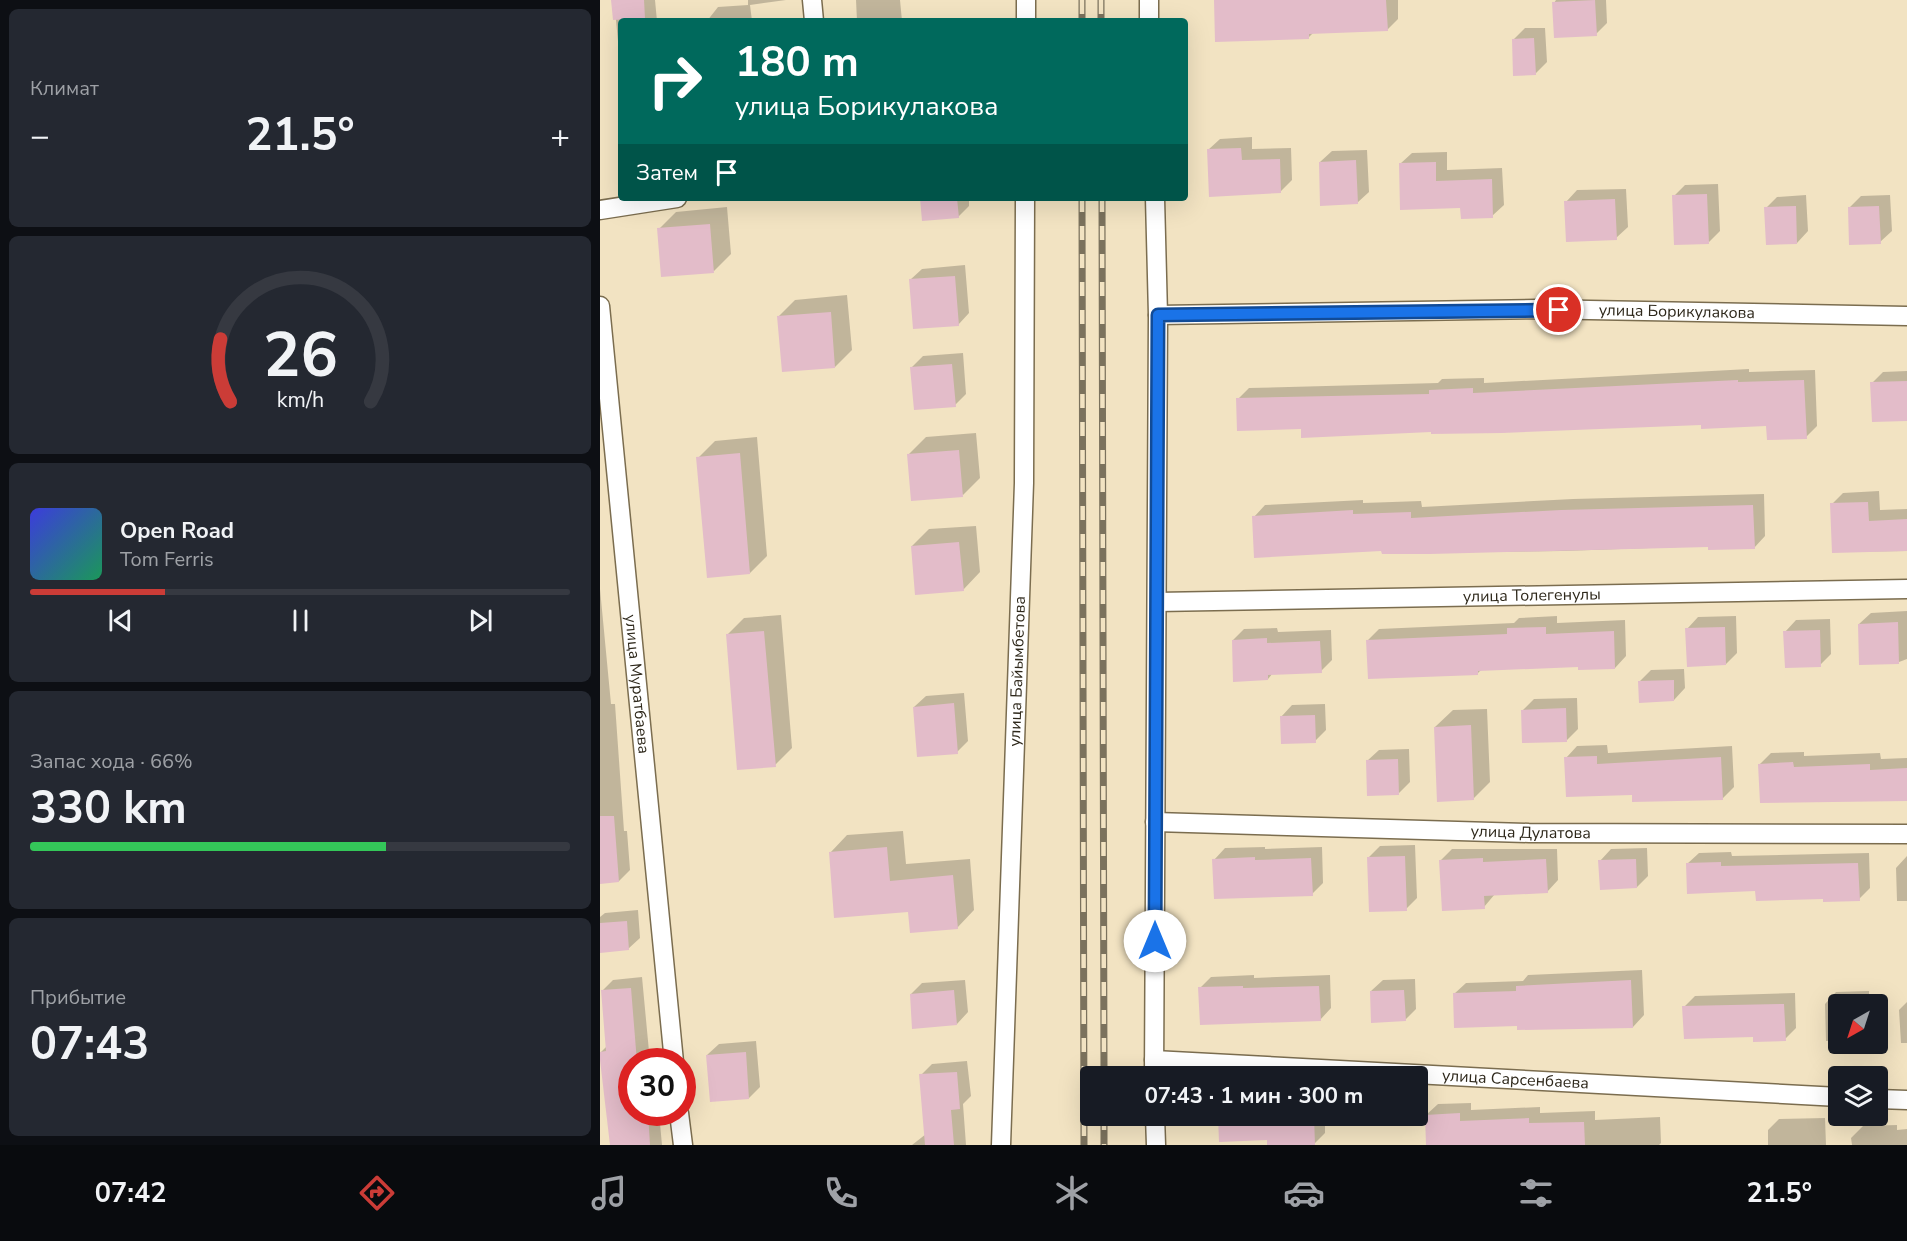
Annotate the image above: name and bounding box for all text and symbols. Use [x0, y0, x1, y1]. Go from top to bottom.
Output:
text: 180 m [735, 34, 859, 91]
icon: right [636, 42, 714, 120]
text: Климат [30, 75, 99, 102]
text: улица Борикулакова [735, 88, 999, 125]
text: 21.5° [245, 105, 355, 166]
text: − [30, 114, 50, 159]
text: + [550, 114, 570, 159]
icon: arrive [710, 156, 743, 189]
text: Затем [636, 158, 698, 188]
pin [1533, 284, 1584, 335]
icon: arrive [1542, 293, 1575, 326]
street label: улица Борикулакова [1599, 299, 1755, 324]
text: 26 [263, 313, 337, 398]
text: km/h [276, 386, 324, 416]
text: Open Road [120, 516, 234, 546]
text: Tom Ferris [120, 546, 214, 573]
street label: улица Толегенулы [1463, 583, 1601, 608]
street label: улица Байымбетова [1004, 596, 1031, 747]
icon: previous [104, 604, 137, 637]
icon: pause [284, 604, 317, 637]
icon: next [464, 604, 497, 637]
street label: улица Муратбаева [619, 614, 655, 755]
text: Запас хода · 66% [30, 748, 193, 775]
text: 330 km [30, 778, 187, 839]
street label: улица Дулатова [1470, 820, 1591, 844]
position arrow [1123, 909, 1187, 973]
text: Прибытие [30, 984, 126, 1011]
north arrow [1828, 994, 1888, 1054]
map controls [1828, 994, 1888, 1126]
text: 07:43 [30, 1014, 149, 1075]
speed limit sign: 30 [618, 1048, 696, 1126]
street label: улица Сарсенбаева [1442, 1065, 1589, 1094]
button: layers [1828, 1066, 1888, 1126]
text: 07:43 · 1 мин · 300 m [1145, 1081, 1363, 1111]
icon: directions [356, 1172, 398, 1214]
icon: music [588, 1172, 630, 1214]
icon: phone [820, 1172, 862, 1214]
icon: climate [1051, 1172, 1093, 1214]
icon: car [1283, 1172, 1325, 1214]
icon: filters [1515, 1172, 1557, 1214]
text: 07:42 [95, 1175, 166, 1212]
text: 21.5° [1747, 1175, 1812, 1212]

